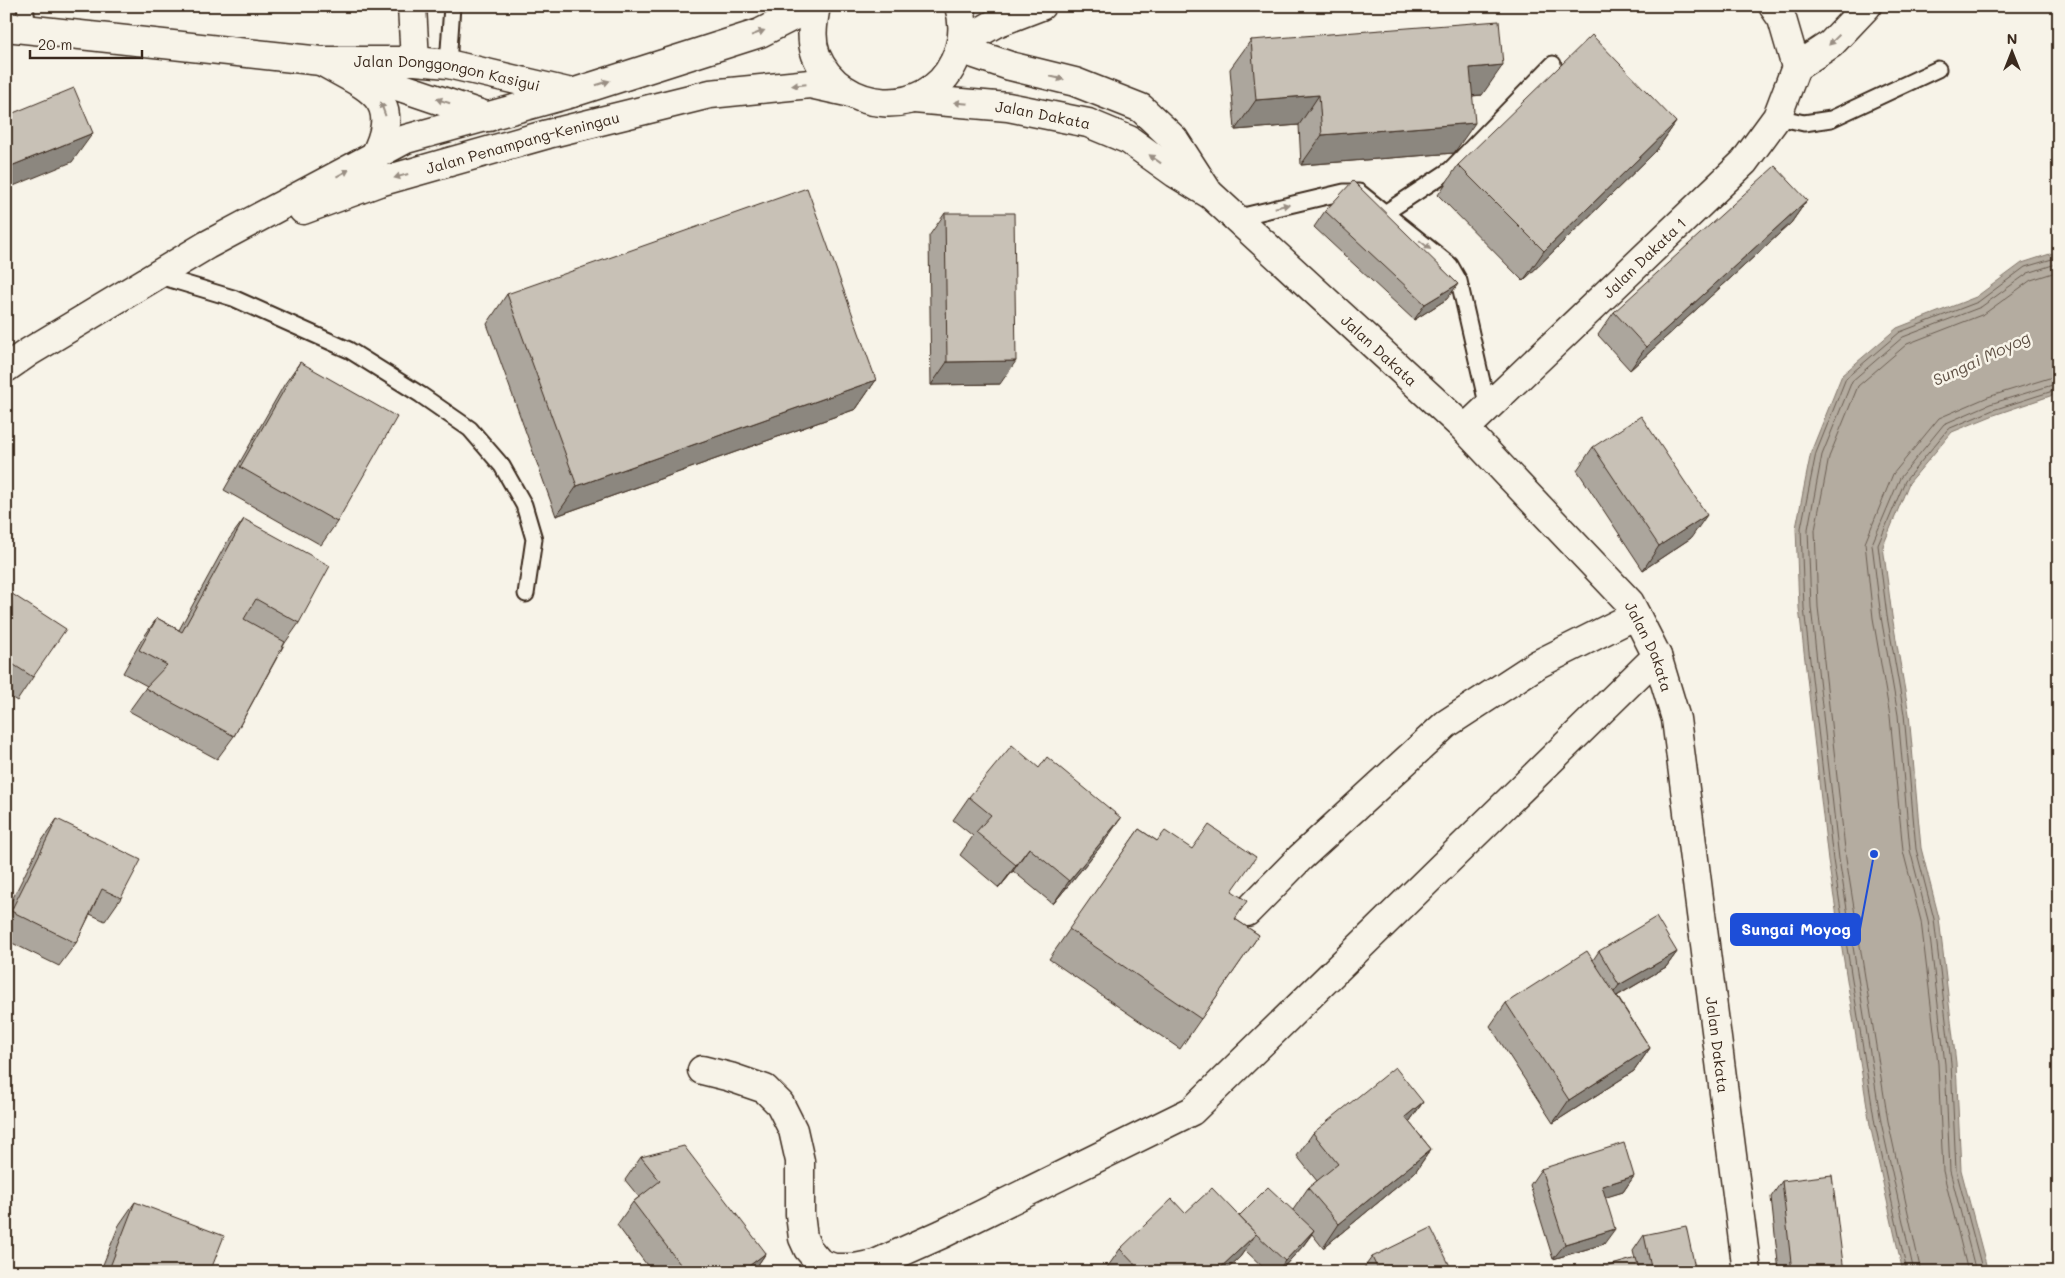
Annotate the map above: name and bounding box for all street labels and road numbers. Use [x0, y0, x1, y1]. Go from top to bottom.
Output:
street label: Jalan Donggongon Kasigui [354, 51, 542, 95]
street label: Jalan Dakata [994, 96, 1092, 133]
street label: Jalan Penampang-Keningau [423, 107, 622, 178]
street label: Jalan Dakata 1 [1598, 213, 1690, 302]
street label: Jalan Dakata [1337, 310, 1422, 390]
street label: Jalan Dakata [1621, 598, 1677, 694]
street label: Jalan Dakata [1702, 995, 1734, 1094]

